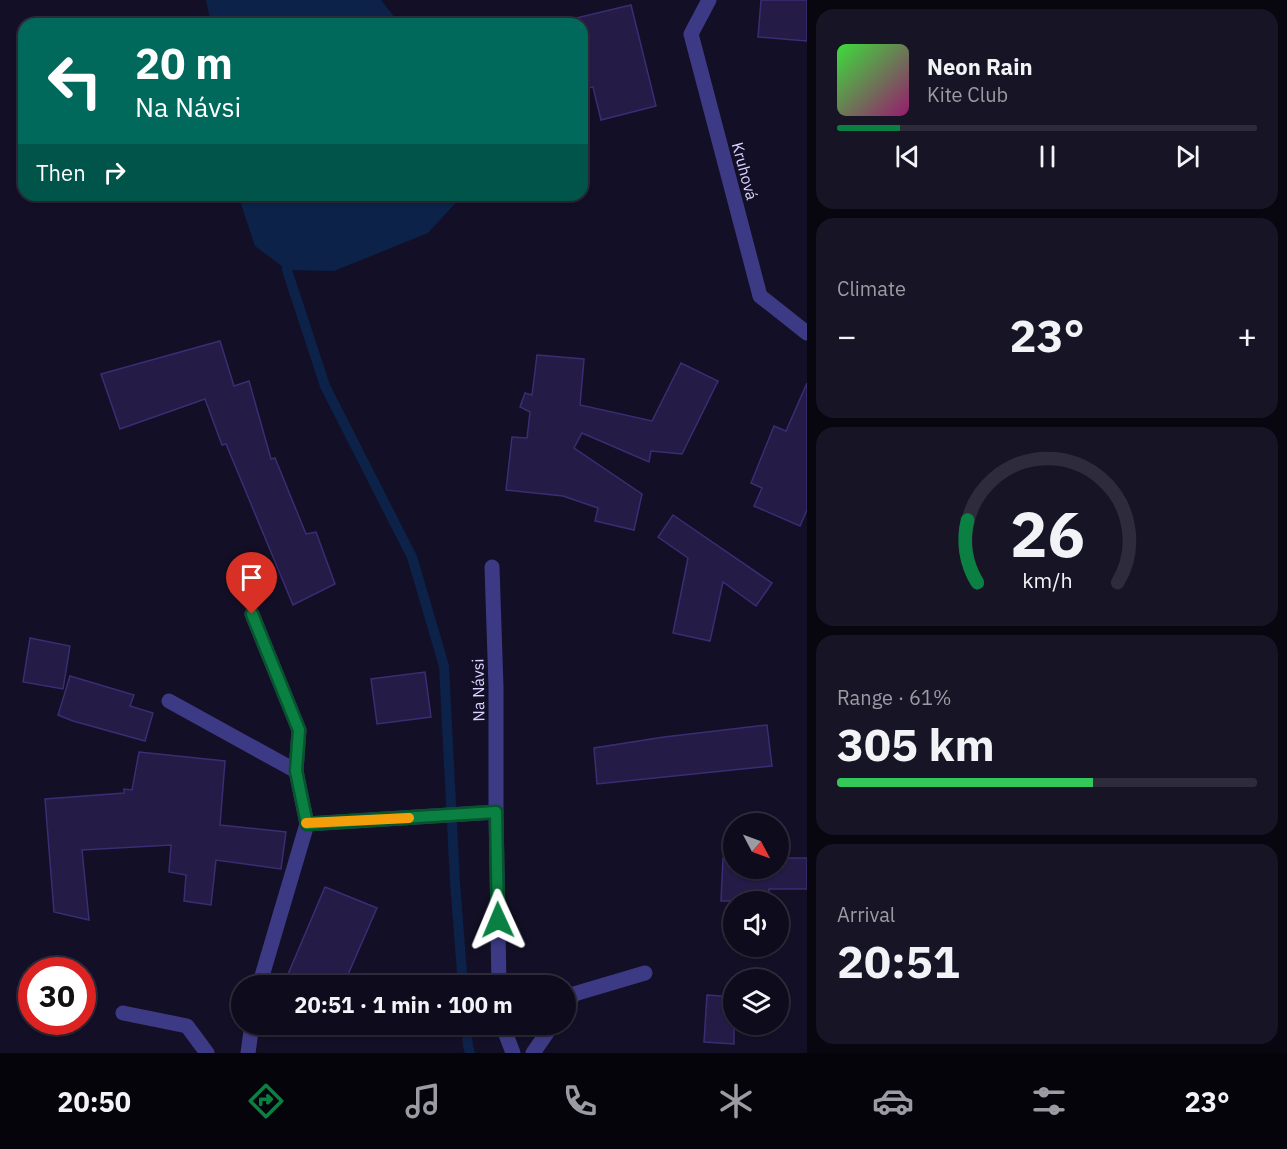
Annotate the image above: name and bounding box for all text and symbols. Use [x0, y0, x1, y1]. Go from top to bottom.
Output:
text: 20 m [135, 36, 233, 91]
icon: left [36, 42, 114, 120]
text: Neon Rain [927, 52, 1033, 81]
text: Kite Club [927, 81, 1008, 108]
text: Na Návsi [135, 89, 241, 124]
street label: Kruhová [728, 140, 762, 203]
icon: previous [891, 140, 924, 173]
icon: pause [1031, 140, 1064, 173]
icon: next [1171, 140, 1204, 173]
icon: right [98, 156, 131, 189]
text: Then [36, 158, 86, 187]
text: Climate [837, 275, 906, 302]
text: 23° [1009, 306, 1085, 364]
text: − [837, 314, 857, 357]
text: + [1237, 314, 1257, 357]
text: 26 [1010, 494, 1084, 575]
pin [226, 552, 277, 614]
icon: arrive [235, 561, 268, 594]
text: km/h [1022, 567, 1072, 595]
street label: Na Návsi [467, 658, 489, 722]
text: Range · 61% [837, 684, 952, 711]
text: 305 km [837, 715, 995, 773]
north arrow [723, 813, 789, 879]
map controls [723, 813, 789, 1035]
position arrow [466, 888, 530, 952]
button: sound [723, 891, 789, 957]
text: Arrival [837, 901, 895, 928]
text: 20:51 [837, 932, 960, 990]
speed limit sign: 30 [18, 957, 96, 1035]
button: layers [723, 969, 789, 1035]
text: 20:51 · 1 min · 100 m [294, 990, 513, 1019]
icon: directions [245, 1080, 287, 1122]
icon: music [402, 1080, 444, 1122]
icon: phone [559, 1080, 601, 1122]
icon: climate [715, 1080, 757, 1122]
icon: car [872, 1080, 914, 1122]
icon: filters [1028, 1080, 1070, 1122]
text: 20:50 [57, 1084, 131, 1119]
text: 23° [1185, 1084, 1230, 1119]

